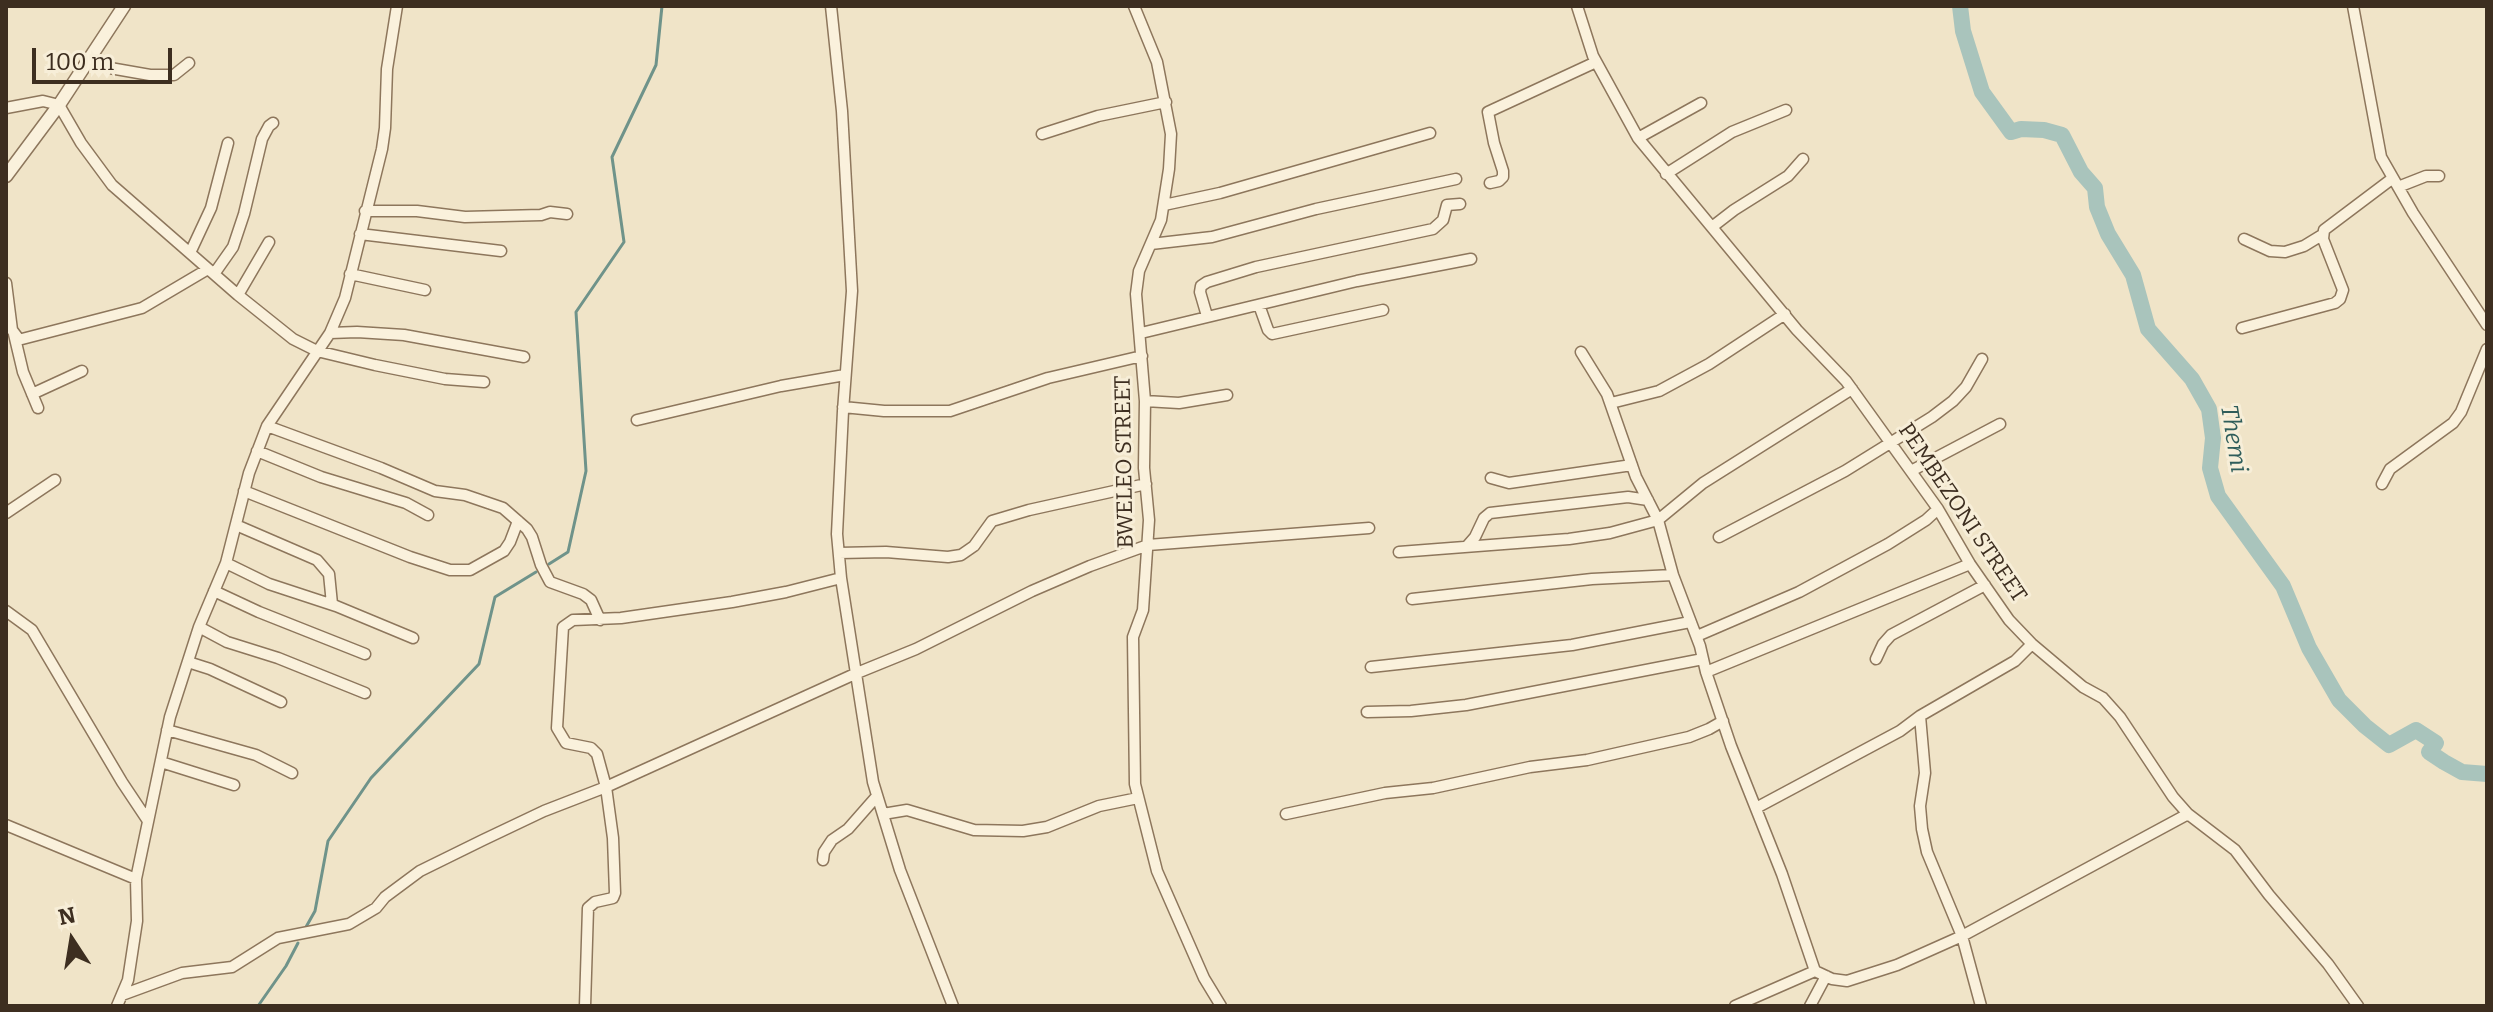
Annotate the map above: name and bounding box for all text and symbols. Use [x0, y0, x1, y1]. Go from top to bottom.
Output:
scale bar [36, 32, 176, 82]
text: 100 m [46, 48, 114, 76]
street label: BWELEO STREET [1110, 375, 1140, 549]
water label: Themi [2213, 403, 2253, 475]
street label: PEMBEZONI STREET [1892, 418, 2032, 608]
north arrow [32, 900, 112, 980]
text: N [56, 901, 78, 931]

